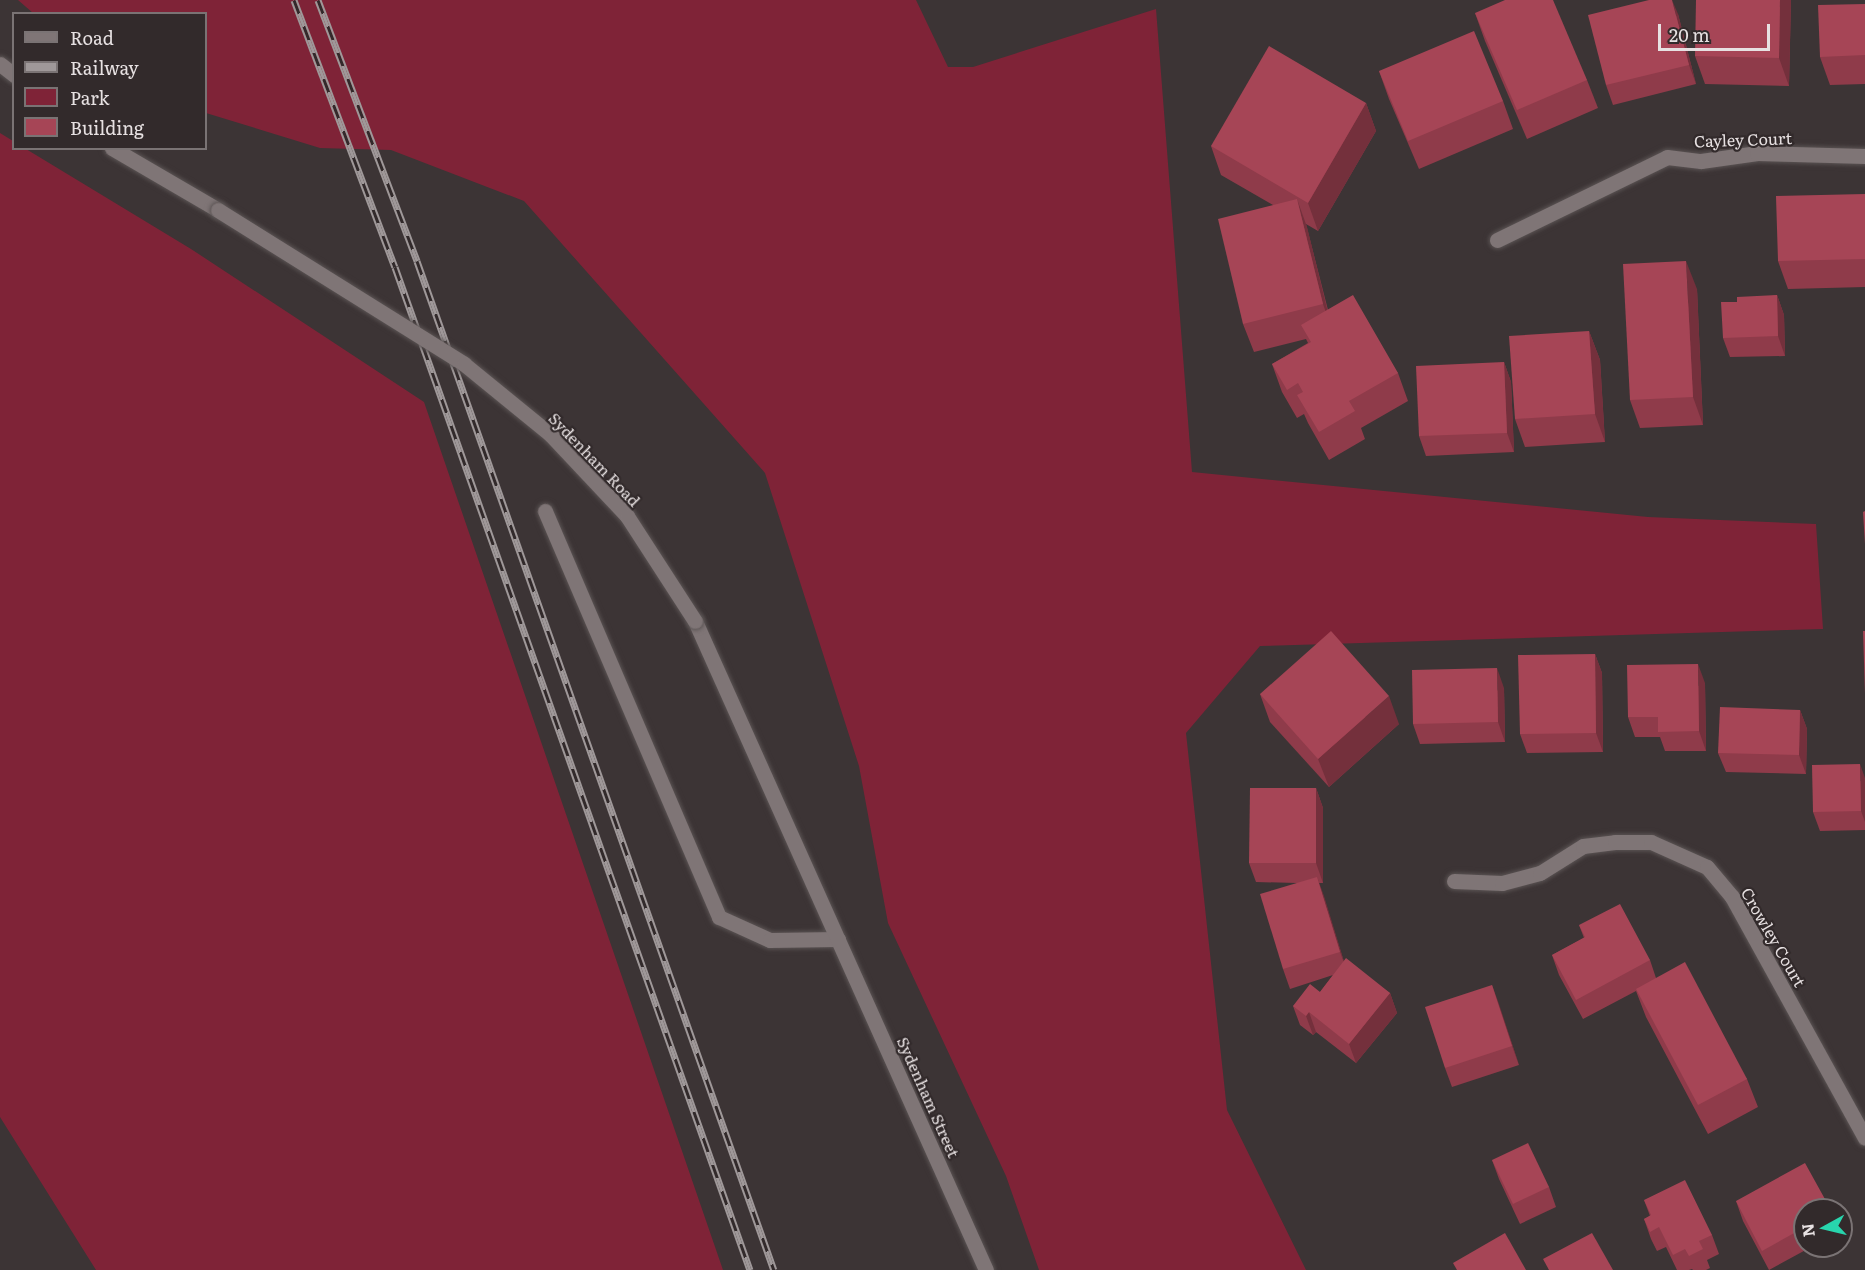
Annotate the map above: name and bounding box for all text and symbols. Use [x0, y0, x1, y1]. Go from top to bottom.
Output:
legend [12, 12, 207, 150]
scale bar [1661, 12, 1774, 50]
text: 20 m [1669, 21, 1710, 48]
text: Road [70, 24, 114, 51]
text: Railway [70, 54, 139, 81]
text: Park [70, 84, 109, 111]
text: Building [70, 114, 144, 141]
street label: Cayley Court [1694, 128, 1792, 150]
street label: Sydenham Road [545, 408, 645, 510]
street label: Crowley Court [1738, 884, 1810, 990]
street label: Sydenham Street [894, 1034, 964, 1160]
north arrow [1793, 1198, 1853, 1258]
text: N [1794, 1222, 1820, 1239]

